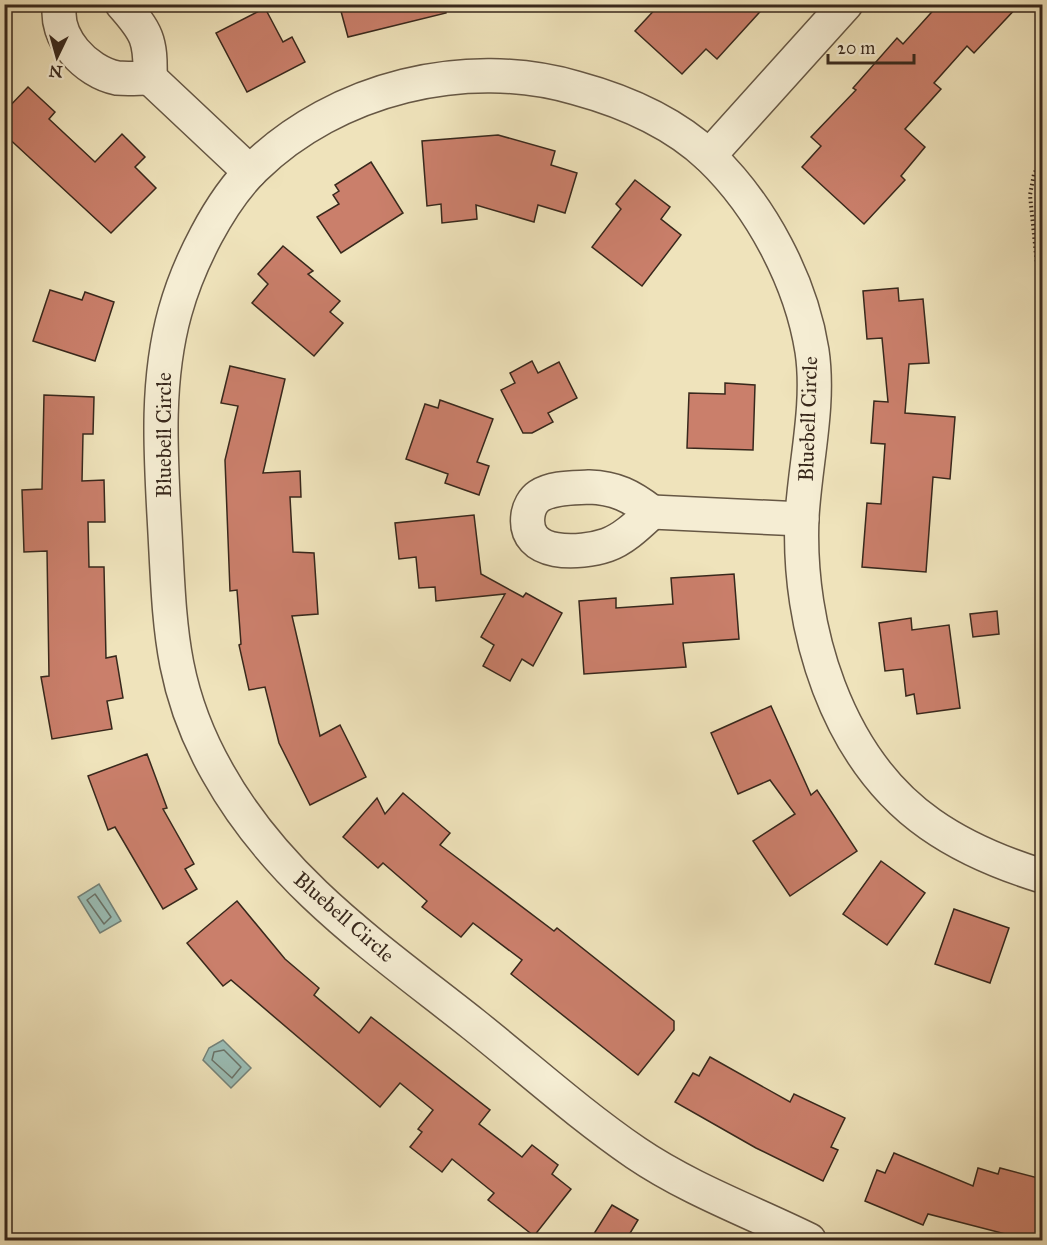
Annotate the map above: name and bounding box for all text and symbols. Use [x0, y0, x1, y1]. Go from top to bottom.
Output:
north arrow [27, 27, 87, 87]
scale bar [828, 27, 914, 65]
text: 20 m [837, 37, 875, 59]
text: N [48, 61, 63, 82]
street label: Bluebell Circle [793, 356, 823, 482]
street label: Bluebell Circle [151, 372, 177, 498]
street label: Bluebell Circle [288, 866, 400, 968]

